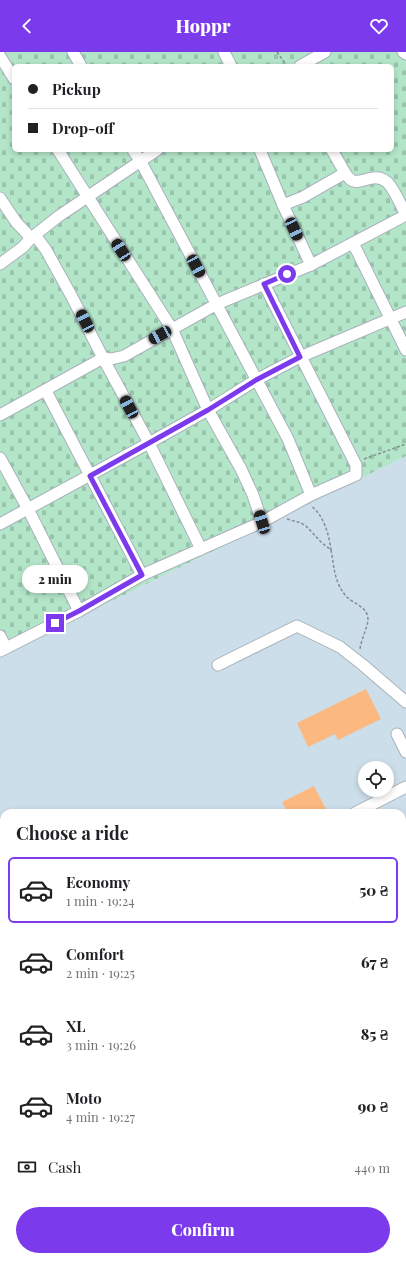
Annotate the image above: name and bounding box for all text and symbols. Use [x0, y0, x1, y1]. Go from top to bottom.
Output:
text: Hoppr [176, 14, 230, 38]
icon: back [16, 15, 38, 37]
icon: heart [368, 15, 390, 37]
text: Pickup [52, 79, 101, 99]
text: Drop-off [52, 118, 114, 138]
car [283, 216, 305, 242]
car [109, 237, 133, 263]
car [185, 253, 207, 279]
route start [278, 265, 296, 283]
car [74, 308, 96, 334]
car [147, 324, 173, 346]
car [118, 394, 140, 420]
car [253, 509, 271, 535]
callout: 2 min [22, 565, 88, 593]
text: 2 min [38, 570, 72, 587]
route end [46, 614, 64, 632]
map controls [358, 761, 394, 797]
button: locate [358, 761, 394, 797]
text: Choose a ride [16, 821, 129, 845]
icon: car [18, 872, 54, 908]
text: Economy [66, 872, 130, 892]
text: 50 ₴ [359, 880, 388, 900]
text: 1 min · 19:24 [66, 892, 135, 909]
icon: car [18, 944, 54, 980]
text: Comfort [66, 944, 124, 964]
text: 67 ₴ [361, 952, 388, 972]
text: 2 min · 19:25 [66, 964, 135, 981]
icon: car [18, 1016, 54, 1052]
text: XL [66, 1016, 86, 1036]
text: 85 ₴ [361, 1024, 388, 1044]
text: 3 min · 19:26 [66, 1036, 136, 1053]
icon: car [18, 1088, 54, 1124]
text: Moto [66, 1088, 102, 1108]
text: 90 ₴ [358, 1096, 388, 1116]
text: 4 min · 19:27 [66, 1108, 135, 1125]
icon: cash [16, 1156, 38, 1178]
text: Cash [48, 1157, 81, 1177]
text: 440 m [355, 1159, 390, 1176]
button: Confirm [16, 1207, 390, 1253]

